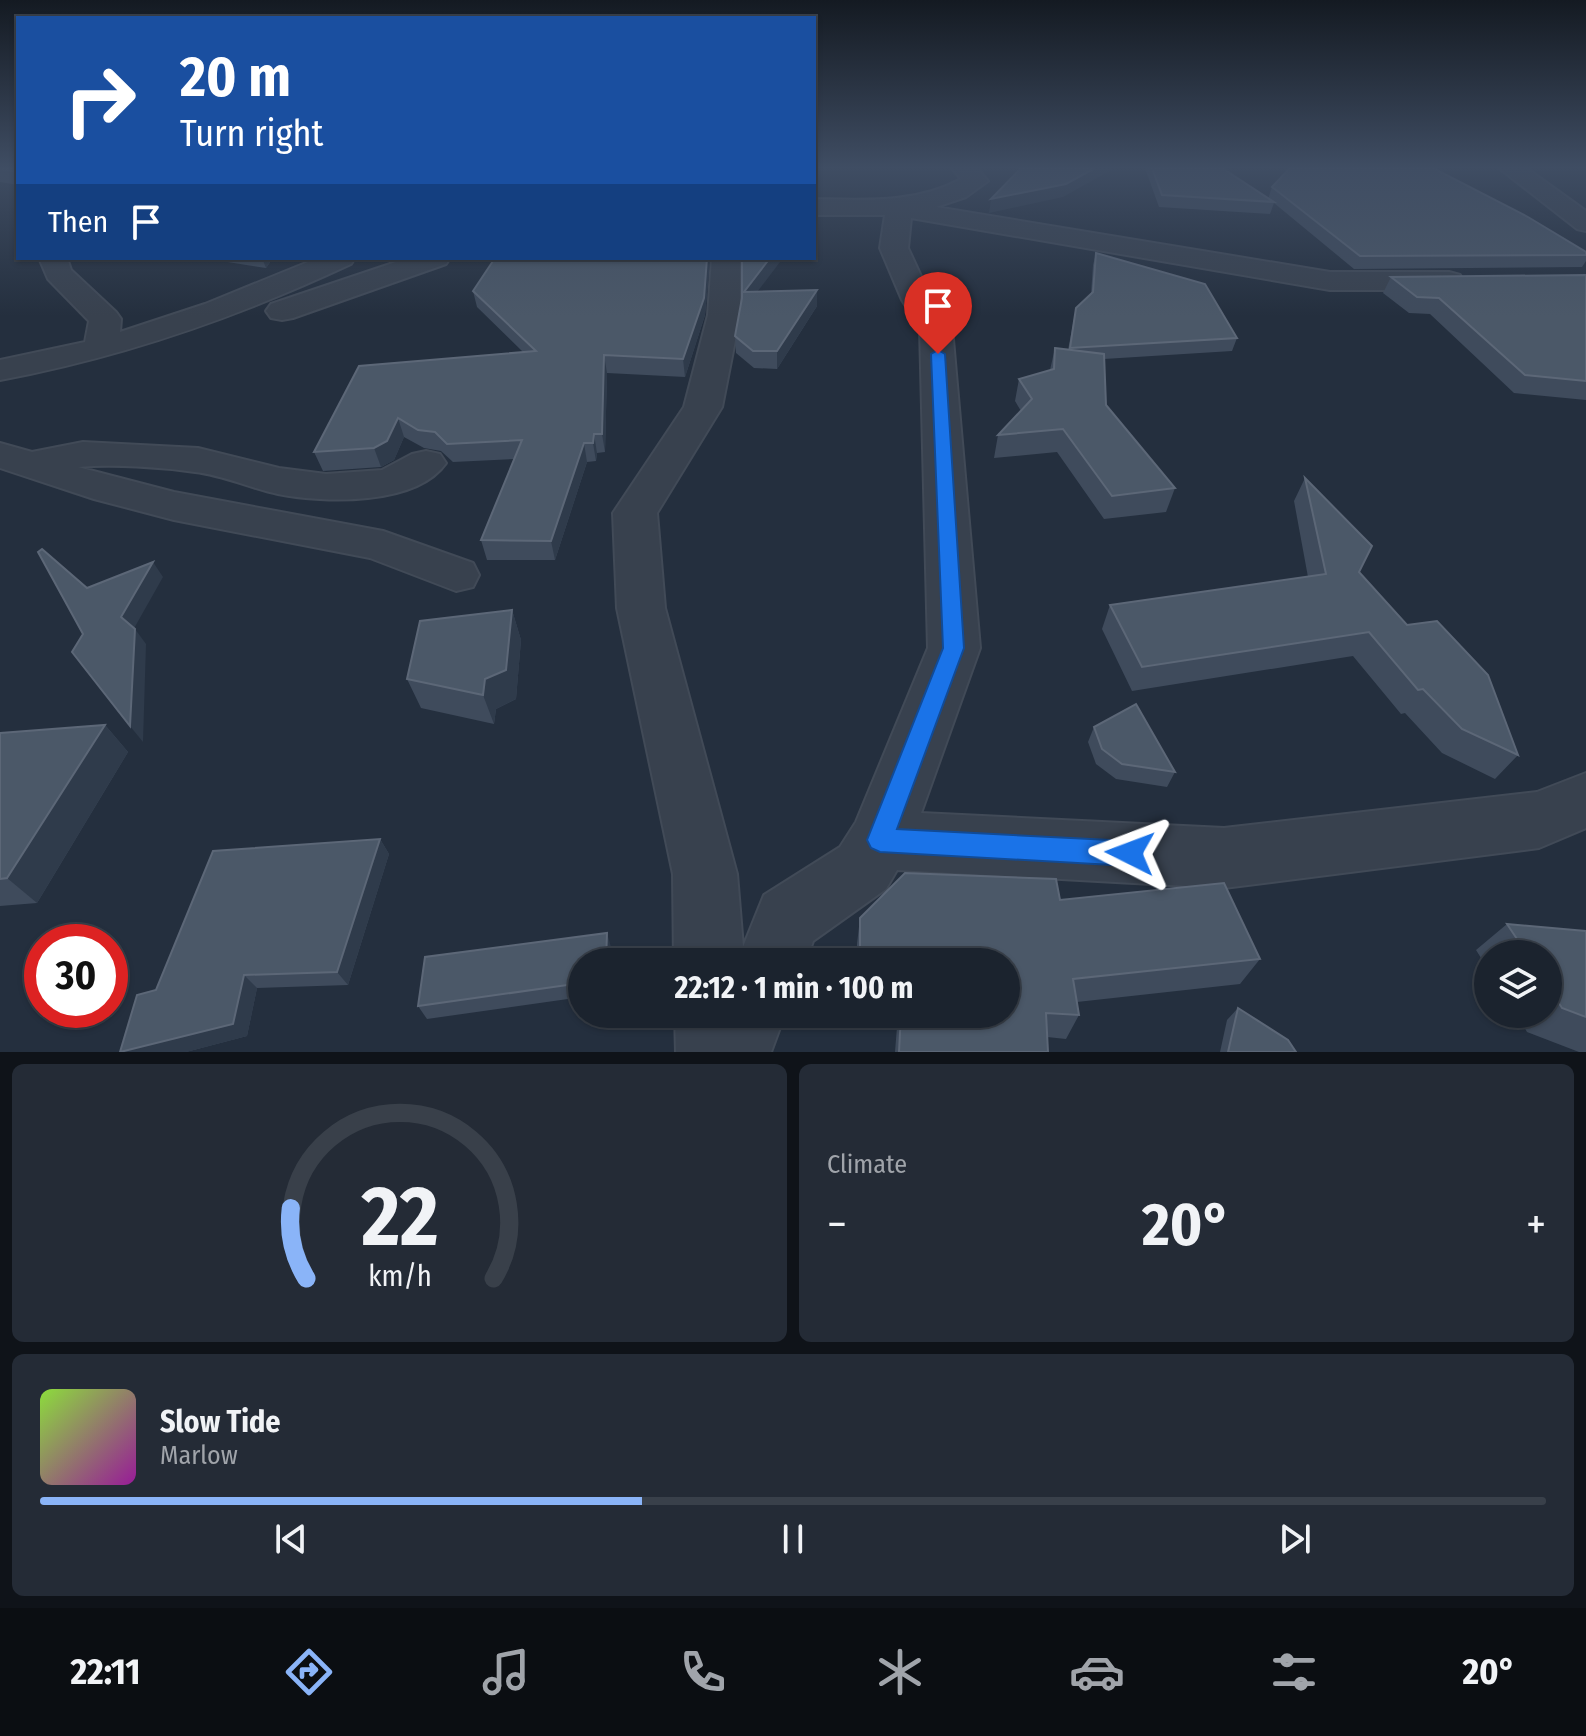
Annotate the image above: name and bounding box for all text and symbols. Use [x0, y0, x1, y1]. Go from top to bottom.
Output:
text: 20 m [180, 44, 291, 111]
icon: right [48, 48, 152, 152]
text: Turn right [180, 112, 323, 156]
icon: arrive [124, 200, 168, 244]
text: Then [48, 204, 108, 240]
pin [904, 272, 972, 354]
icon: arrive [916, 284, 960, 328]
position arrow [1088, 811, 1172, 895]
speed limit sign: 30 [24, 924, 128, 1028]
map controls [1474, 940, 1562, 1028]
button: layers [1474, 940, 1562, 1028]
text: 22:12 · 1 min · 100 m [675, 970, 913, 1006]
text: Climate [827, 1149, 907, 1180]
text: 22 [360, 1167, 438, 1267]
text: 20° [1142, 1189, 1231, 1261]
text: − [827, 1198, 847, 1251]
text: + [1526, 1198, 1546, 1251]
text: km/h [368, 1259, 431, 1294]
text: Slow Tide [160, 1404, 281, 1440]
text: Marlow [160, 1440, 238, 1471]
icon: previous [269, 1517, 313, 1561]
icon: pause [771, 1517, 815, 1561]
icon: next [1273, 1517, 1317, 1561]
icon: directions [281, 1644, 337, 1700]
icon: music [478, 1644, 534, 1700]
icon: phone [675, 1644, 731, 1700]
icon: climate [872, 1644, 928, 1700]
icon: car [1069, 1644, 1125, 1700]
icon: filters [1266, 1644, 1322, 1700]
text: 22:11 [70, 1650, 141, 1694]
text: 20° [1462, 1650, 1516, 1694]

